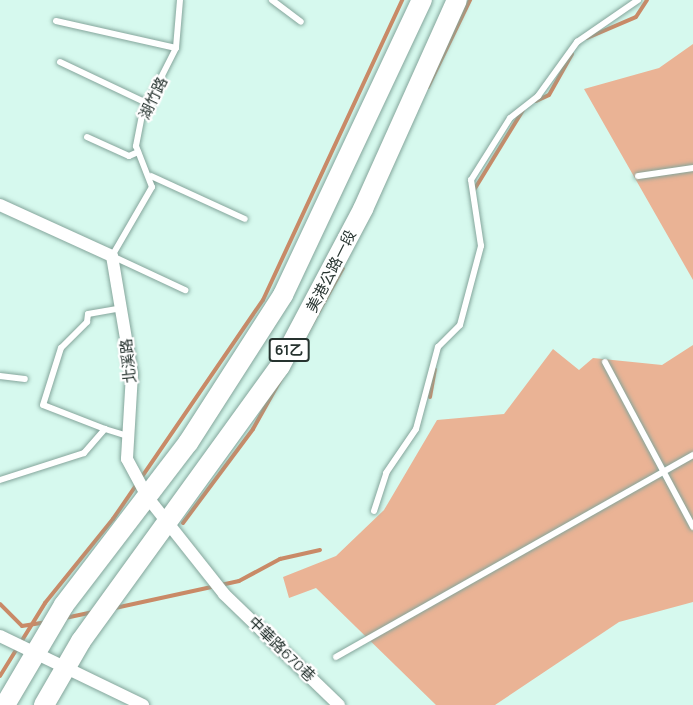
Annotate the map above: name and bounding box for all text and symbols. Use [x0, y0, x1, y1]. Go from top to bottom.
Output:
street label: 湖竹路 [135, 74, 171, 122]
street label: 美港公路一段 [303, 227, 359, 315]
street label: 北溪路 [117, 338, 139, 384]
road number: 61乙 [268, 339, 310, 361]
street label: 中華路670巷 [245, 613, 319, 685]

